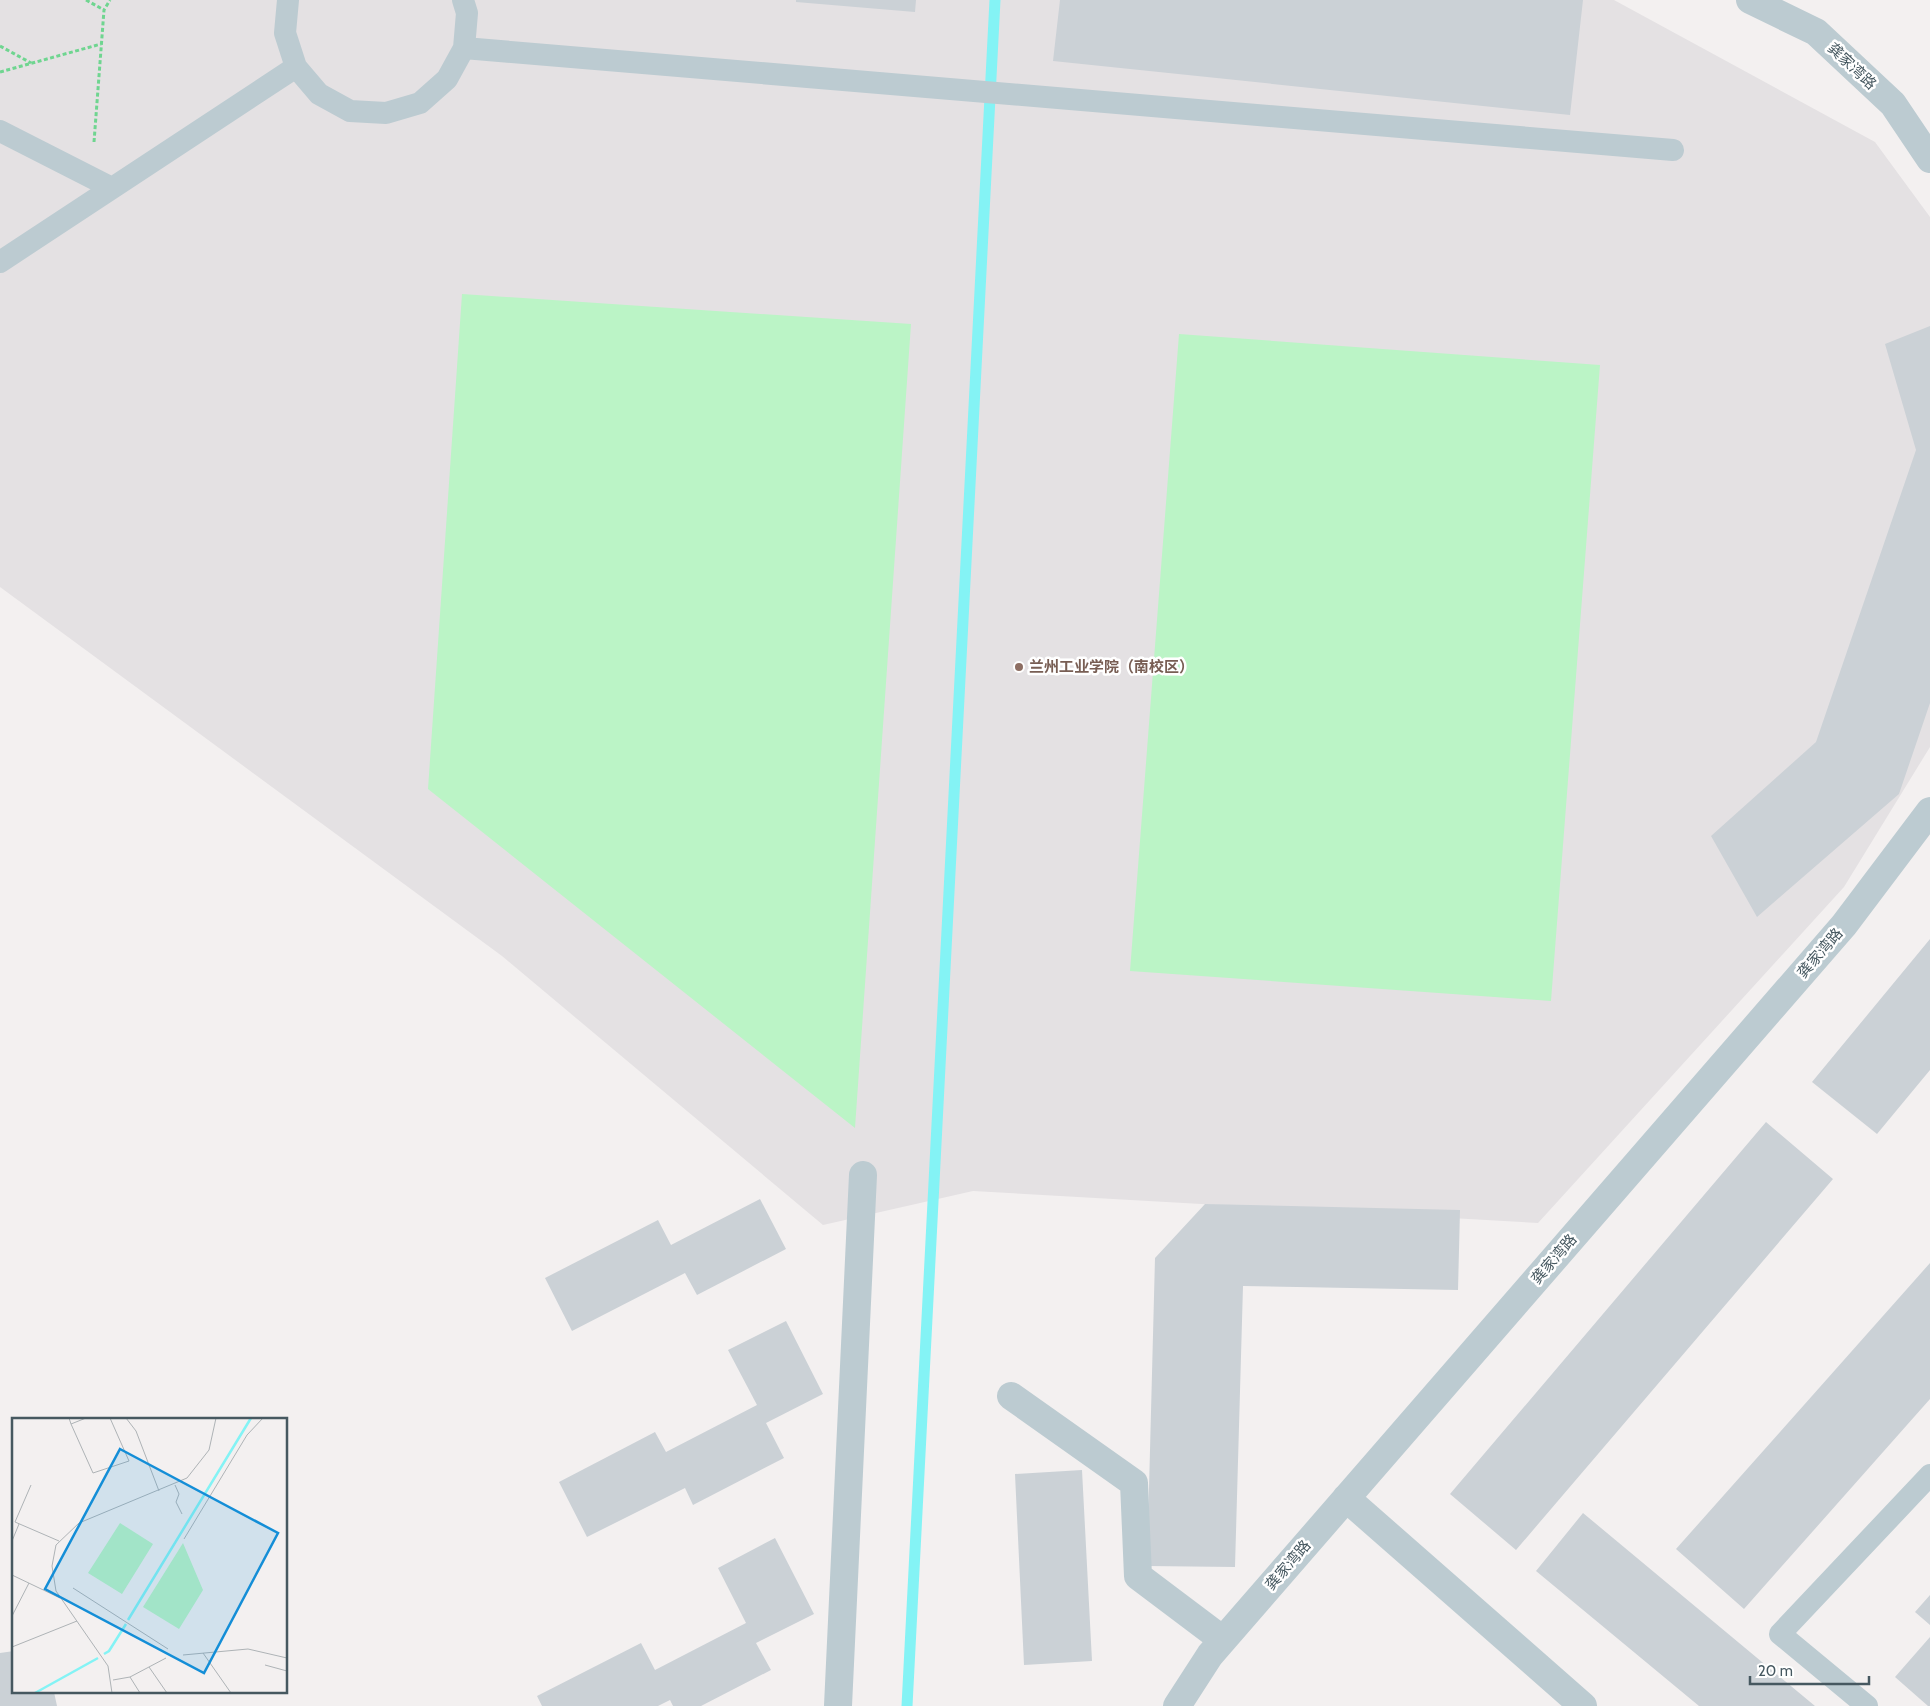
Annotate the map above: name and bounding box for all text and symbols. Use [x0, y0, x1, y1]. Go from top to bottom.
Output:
street label: 龚家湾路 [1824, 39, 1880, 93]
place label: 兰州工业学院（南校区） [1029, 658, 1194, 676]
marker: 兰州工业学院（南校区） [1013, 661, 1025, 673]
street label: 龚家湾路 [1794, 924, 1846, 982]
street label: 龚家湾路 [1528, 1230, 1580, 1288]
inset map [12, 1418, 288, 1694]
street label: 龚家湾路 [1262, 1536, 1314, 1594]
scale bar [1750, 1654, 1869, 1686]
text: 20 m [1758, 1662, 1793, 1680]

